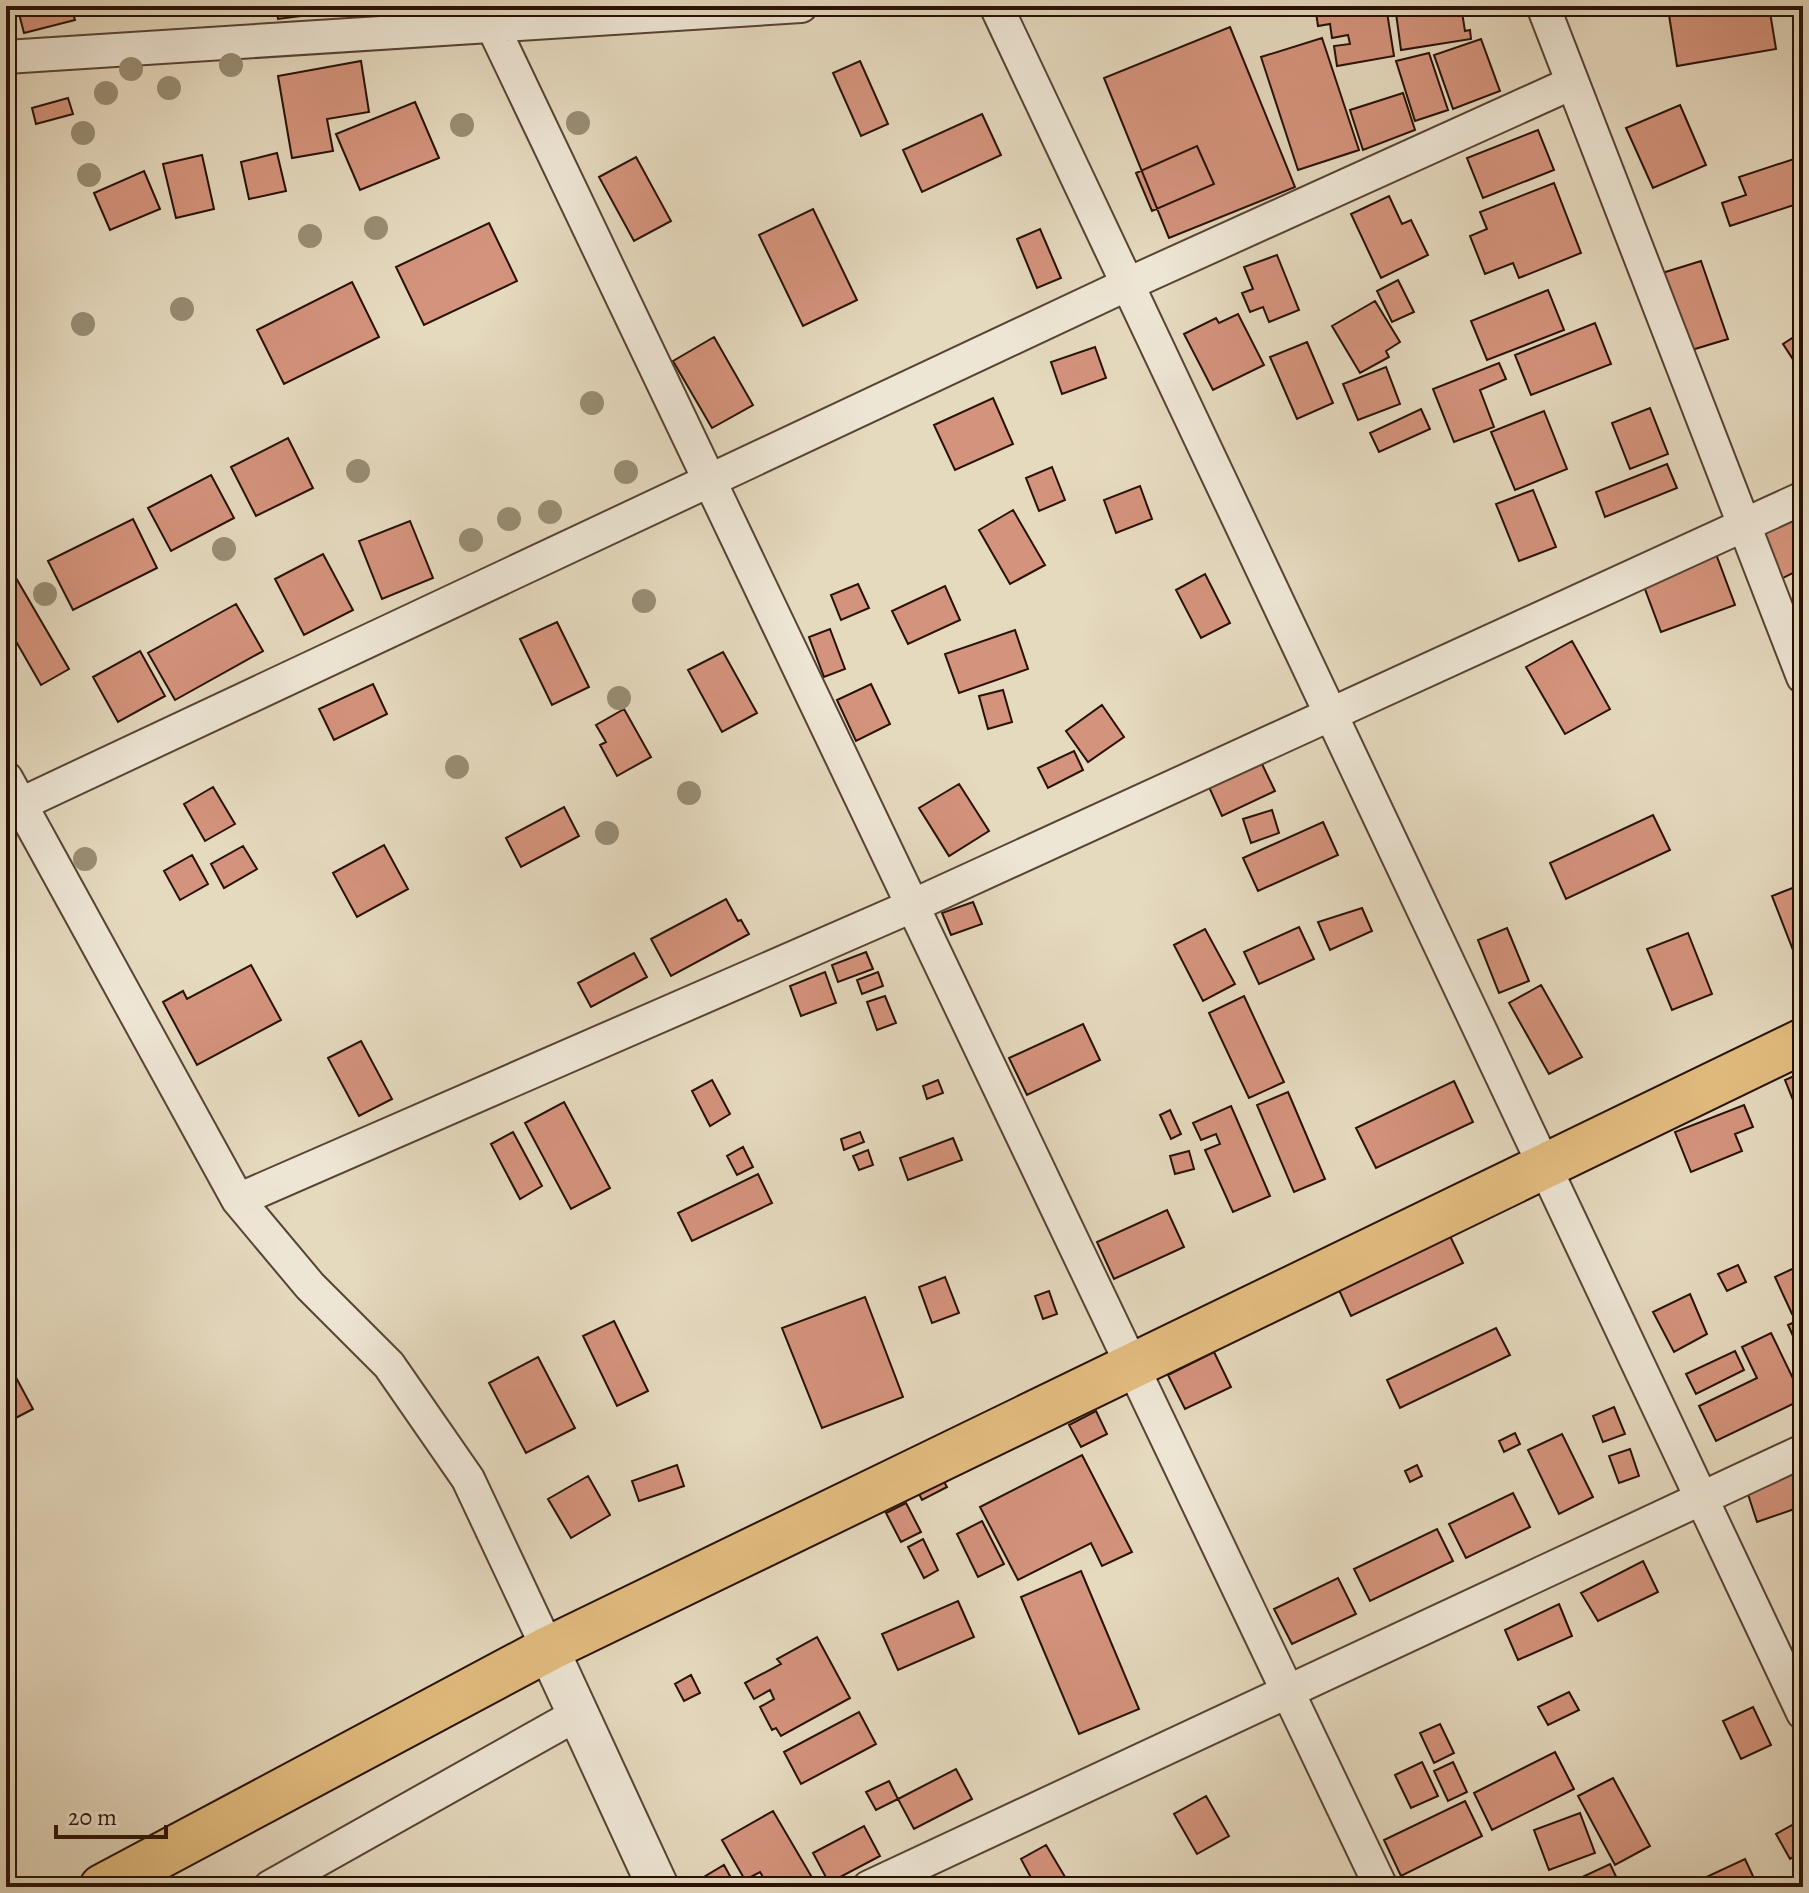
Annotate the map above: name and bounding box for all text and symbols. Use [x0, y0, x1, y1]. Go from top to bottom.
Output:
scale bar [56, 1789, 166, 1839]
text: 20 m [68, 1801, 117, 1833]

